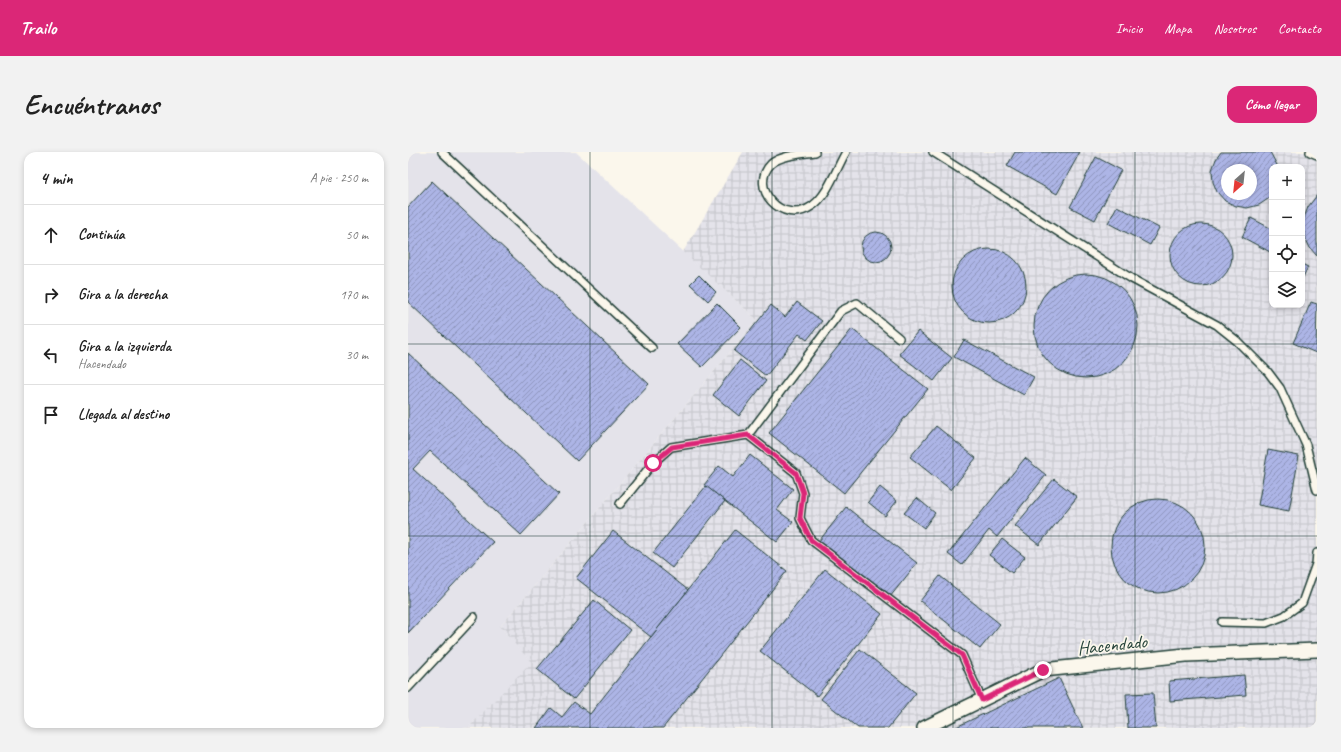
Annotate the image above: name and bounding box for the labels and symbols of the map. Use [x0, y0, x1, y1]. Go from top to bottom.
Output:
north arrow [1221, 164, 1257, 200]
route start [644, 454, 662, 472]
street label: Hacendado [1076, 629, 1149, 661]
route end [1034, 661, 1052, 679]

